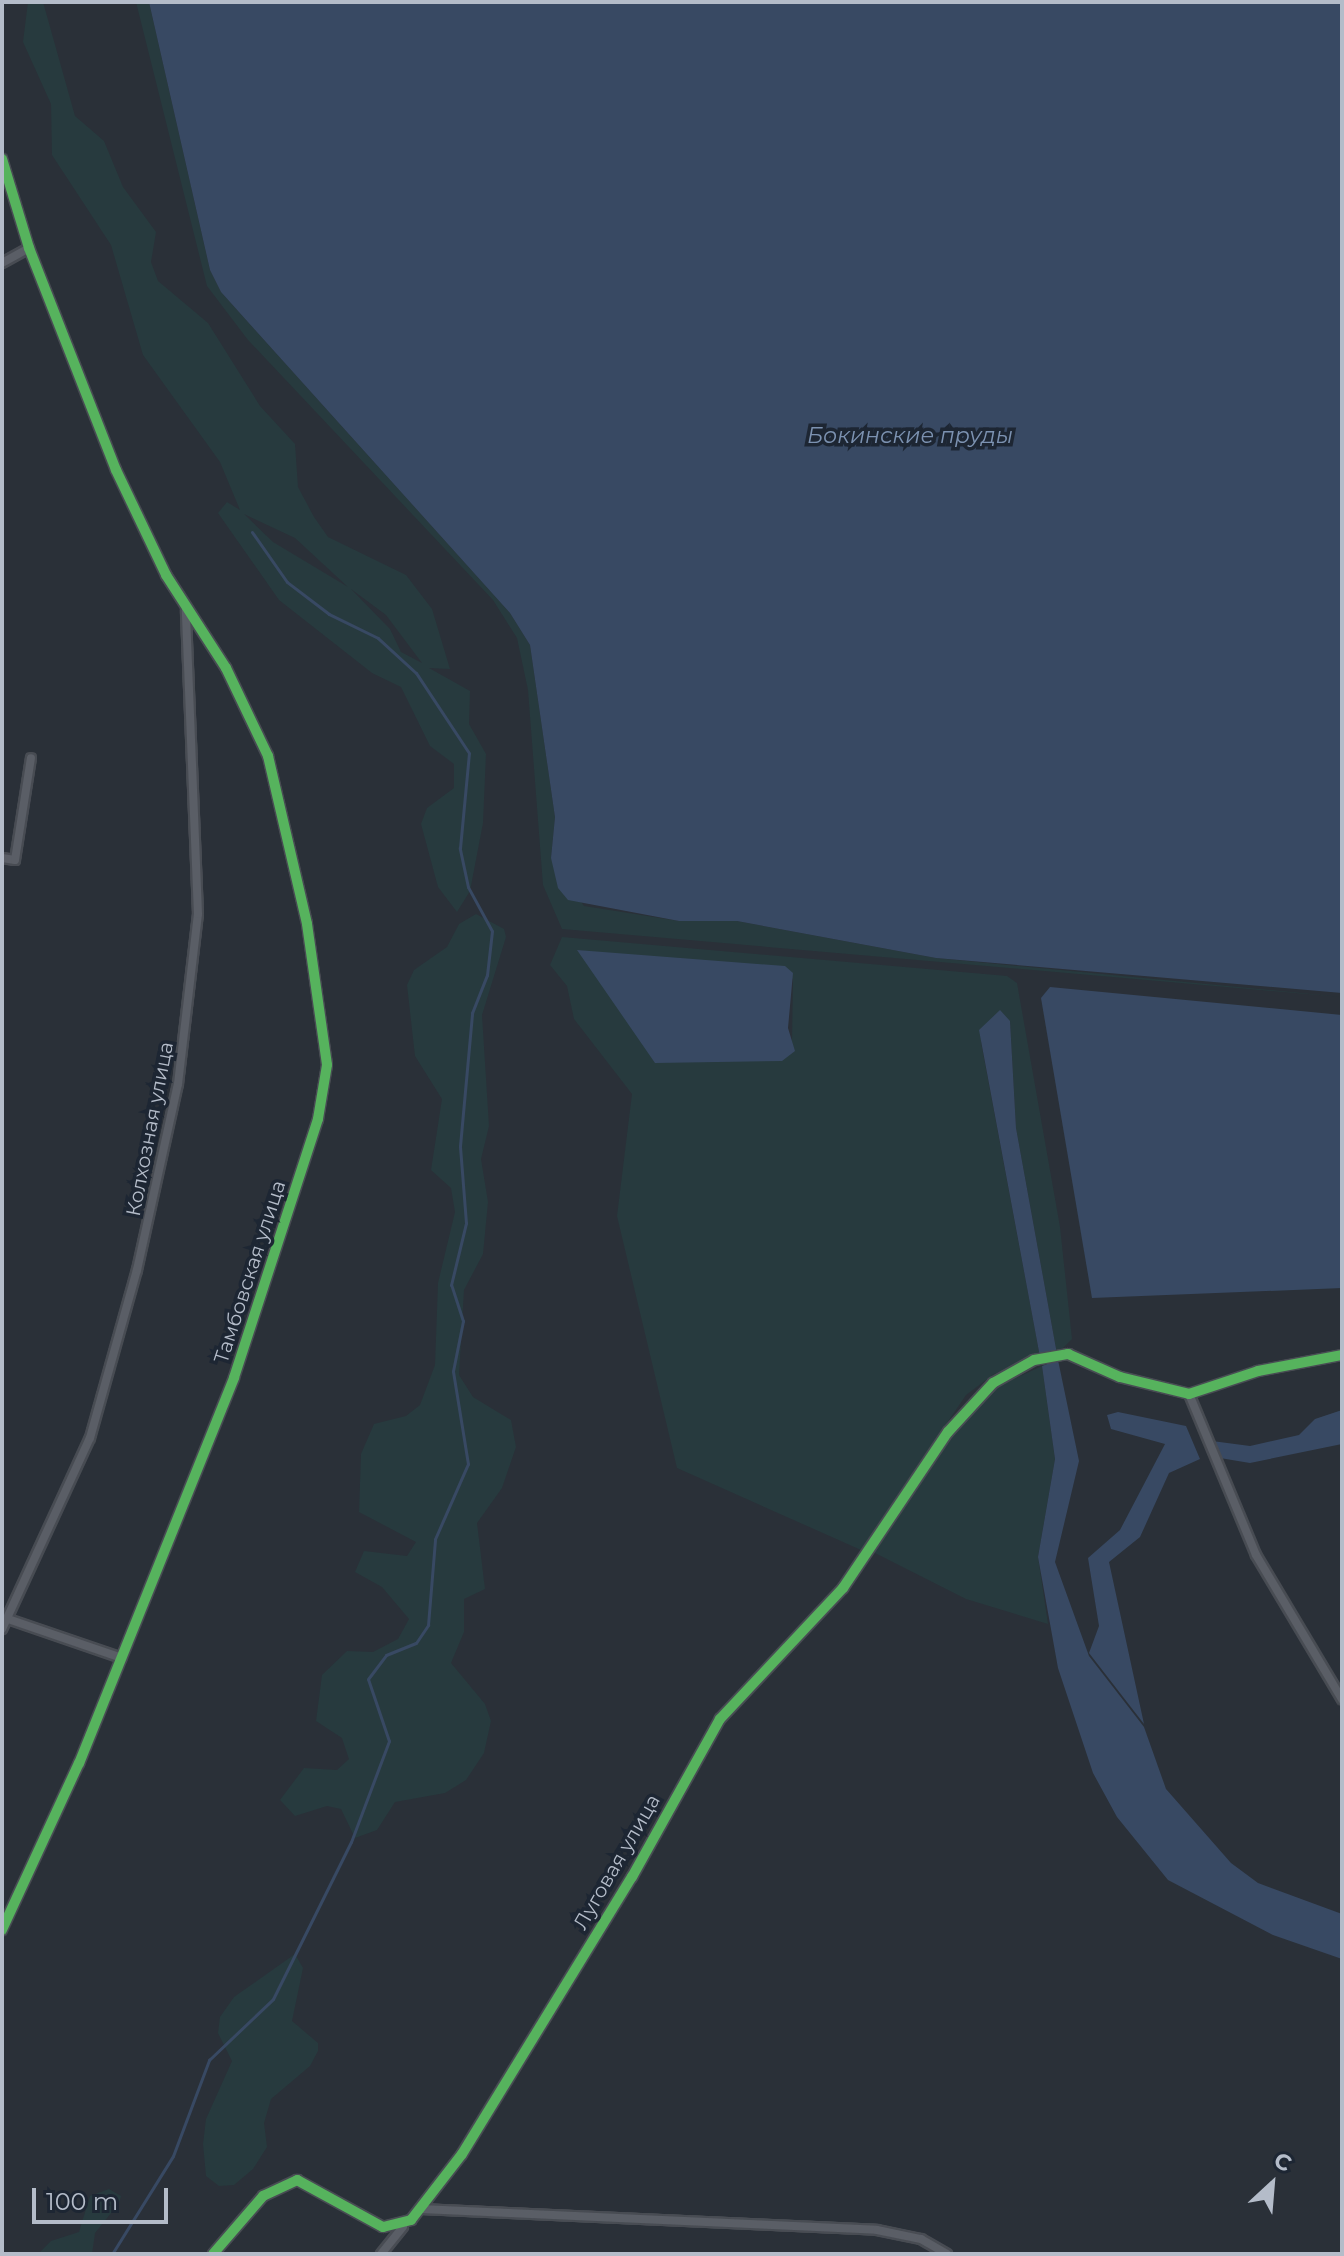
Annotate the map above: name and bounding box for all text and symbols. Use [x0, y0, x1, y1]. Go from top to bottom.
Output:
water label: Бокинские пруды [807, 423, 1013, 449]
street label: Колхозная улица [121, 1040, 179, 1218]
street label: Тамбовская улица [209, 1178, 291, 1366]
street label: Луговая улица [569, 1790, 665, 1934]
north arrow [1232, 2144, 1312, 2224]
text: С [1270, 2146, 1296, 2178]
scale bar [36, 2172, 172, 2222]
text: 100 m [46, 2187, 118, 2216]

